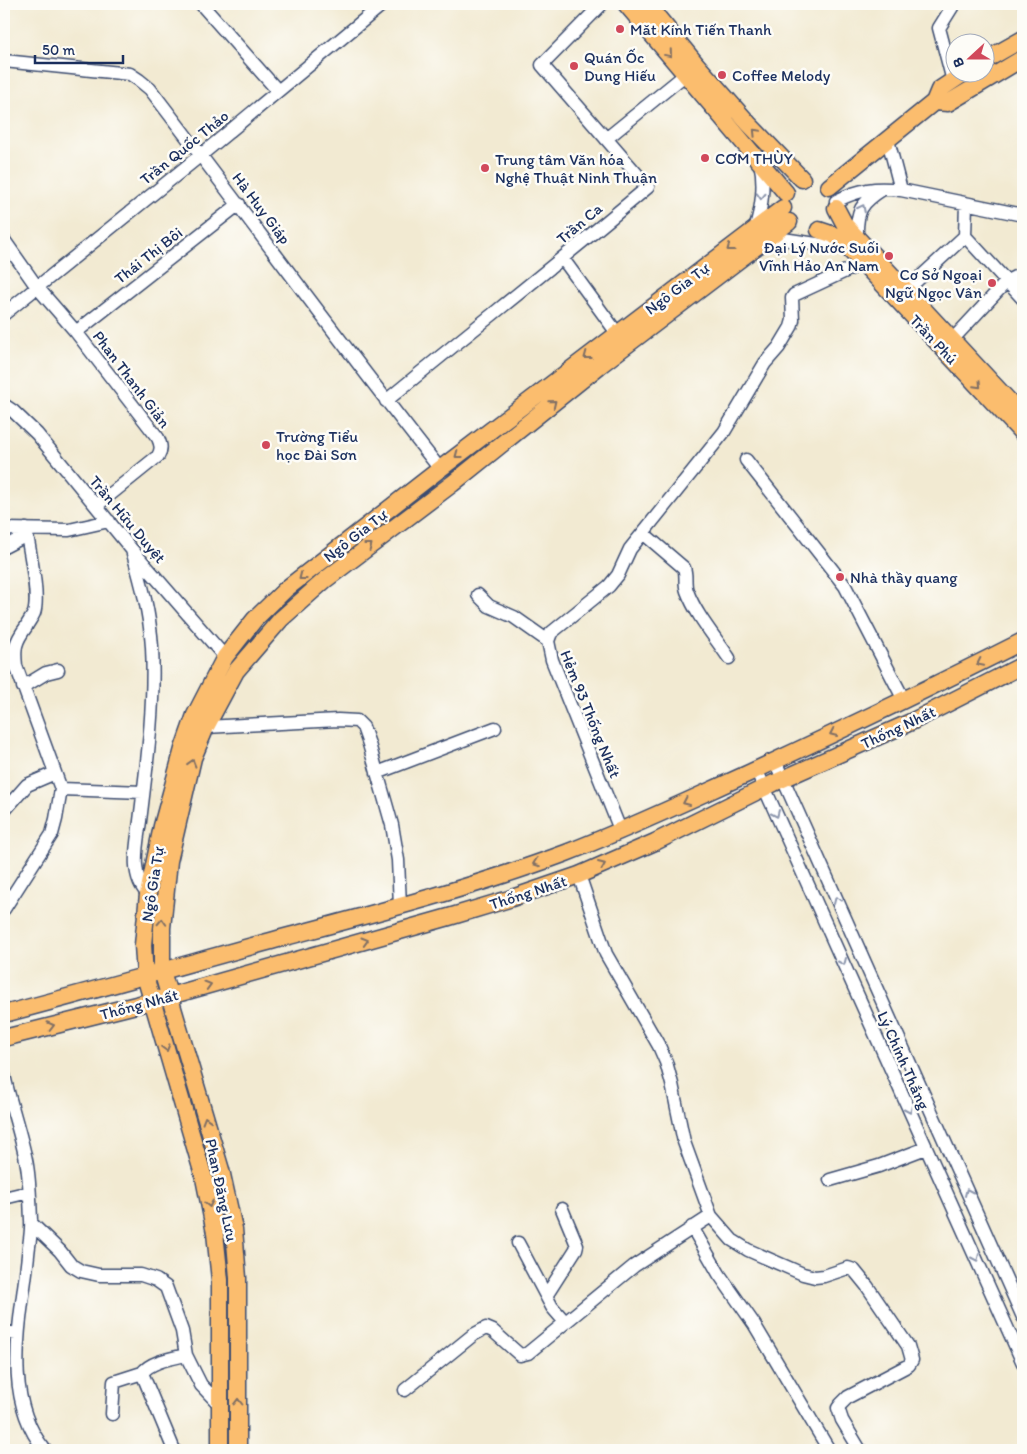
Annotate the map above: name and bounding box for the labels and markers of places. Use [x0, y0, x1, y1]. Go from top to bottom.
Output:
place label: Măt Kính Tiến Thanh [630, 20, 772, 39]
marker: Măt Kính Tiến Thanh [614, 23, 626, 35]
place label: Quán Ốc Dung Hiếu [584, 48, 656, 85]
marker: Quán Ốc Dung Hiếu [568, 60, 580, 72]
place label: Coffee Melody [732, 66, 831, 85]
marker: Coffee Melody [716, 69, 728, 81]
place label: CƠM THÙY [715, 149, 793, 168]
place label: Trung tâm Văn hóa Nghệ Thuật Ninh Thuận [495, 150, 657, 187]
marker: CƠM THÙY [699, 152, 711, 164]
marker: Trung tâm Văn hóa Nghệ Thuật Ninh Thuận [479, 162, 491, 174]
place label: Đại Lý Nước Suối Vĩnh Hảo An Nam [759, 238, 879, 275]
marker: Đại Lý Nước Suối Vĩnh Hảo An Nam [883, 250, 895, 262]
place label: Cơ Sở Ngoại Ngữ Ngọc Vân [885, 265, 982, 302]
marker: Cơ Sở Ngoại Ngữ Ngọc Vân [986, 277, 998, 289]
place label: Trường Tiểu học Đài Sơn [276, 427, 358, 464]
marker: Trường Tiểu học Đài Sơn [260, 439, 272, 451]
place label: Nhà thầy quang [850, 568, 958, 587]
marker: Nhà thầy quang [834, 571, 846, 583]

